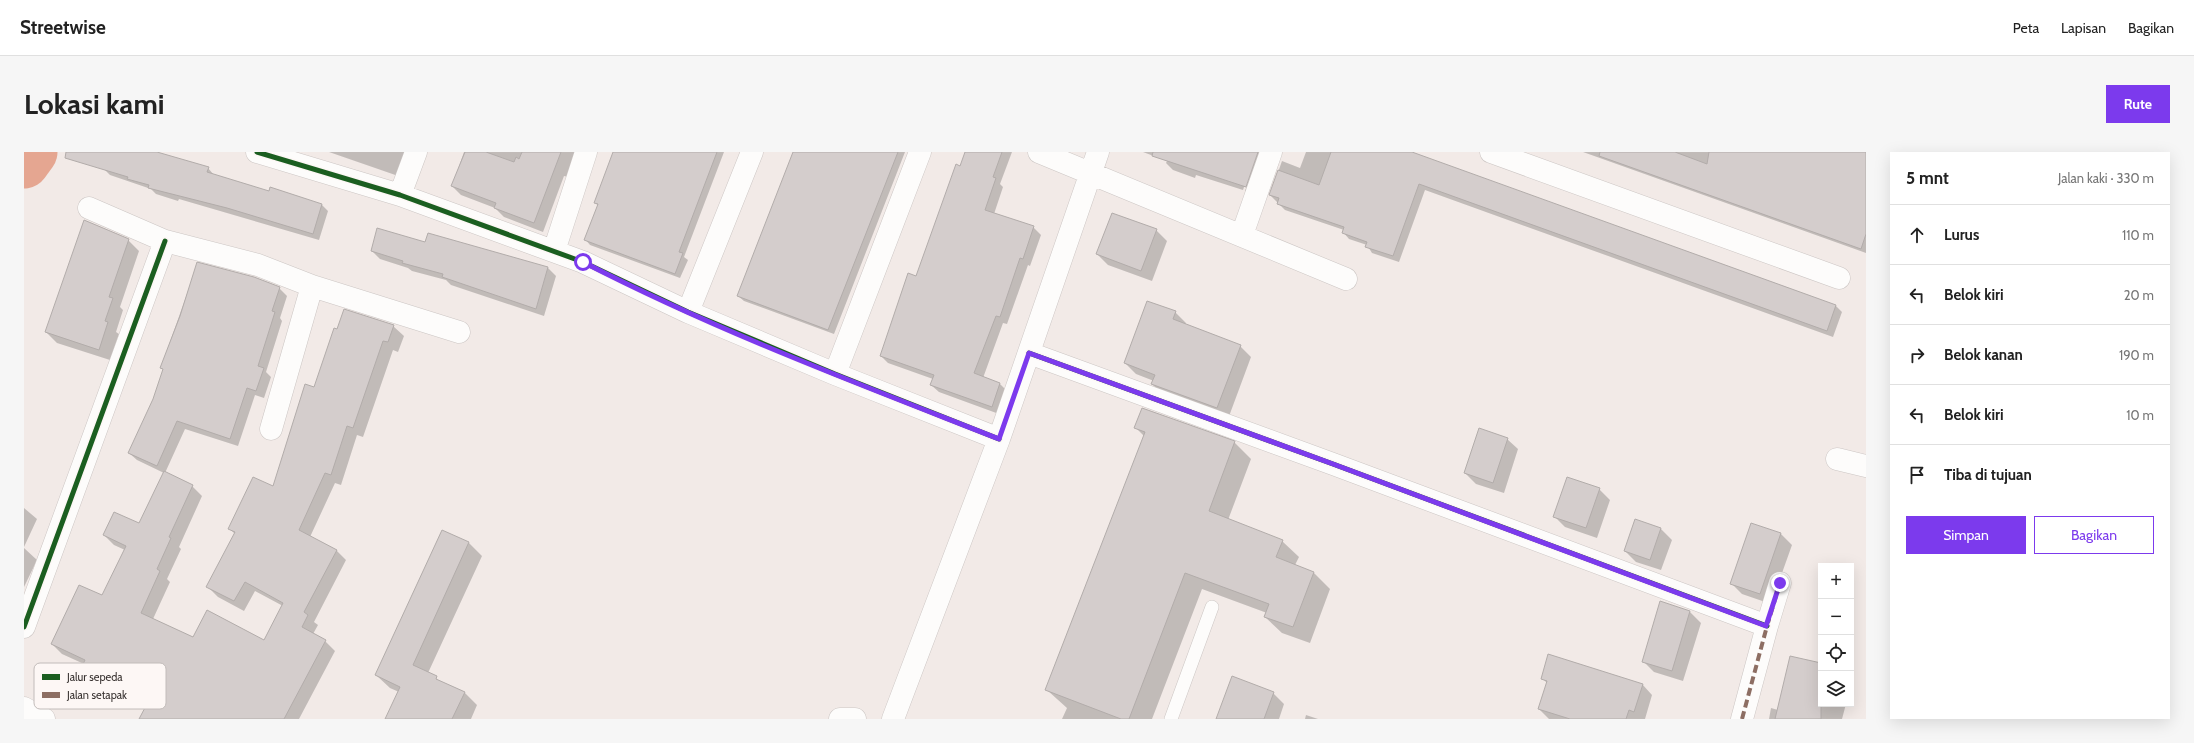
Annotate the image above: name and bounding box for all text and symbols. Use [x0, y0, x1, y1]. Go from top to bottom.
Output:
text: Streetwise [20, 16, 106, 39]
text: Peta [2013, 19, 2039, 37]
text: Lapisan [2061, 19, 2106, 37]
text: Bagikan [2128, 19, 2174, 37]
button: Rute [2106, 85, 2170, 123]
text: Lokasi kami [24, 87, 164, 121]
text: 5 mnt [1906, 168, 1949, 188]
text: Jalan kaki · 330 m [2058, 170, 2154, 186]
icon: ahead [1906, 224, 1928, 246]
text: Lurus [1944, 226, 1979, 244]
text: 110 m [2122, 227, 2154, 243]
route start [574, 253, 592, 271]
icon: left [1906, 284, 1928, 306]
text: Belok kiri [1944, 286, 2004, 304]
text: 20 m [2124, 287, 2154, 303]
icon: right [1906, 344, 1928, 366]
text: Belok kanan [1944, 346, 2023, 364]
text: 190 m [2119, 347, 2154, 363]
icon: left [1906, 404, 1928, 426]
text: Belok kiri [1944, 406, 2004, 424]
text: 10 m [2126, 407, 2154, 423]
icon: arrive [1906, 464, 1928, 486]
text: Tiba di tujuan [1944, 466, 2032, 484]
button: Simpan [1906, 516, 2026, 554]
button: Bagikan [2034, 516, 2154, 554]
map controls [1818, 563, 1854, 707]
button: + [1818, 563, 1854, 599]
route end [1771, 574, 1789, 592]
button: − [1818, 599, 1854, 635]
button: locate [1818, 635, 1854, 671]
legend [34, 663, 166, 709]
text: Jalur sepeda [66, 670, 123, 684]
button: layers [1818, 671, 1854, 707]
text: Jalan setapak [66, 688, 127, 702]

